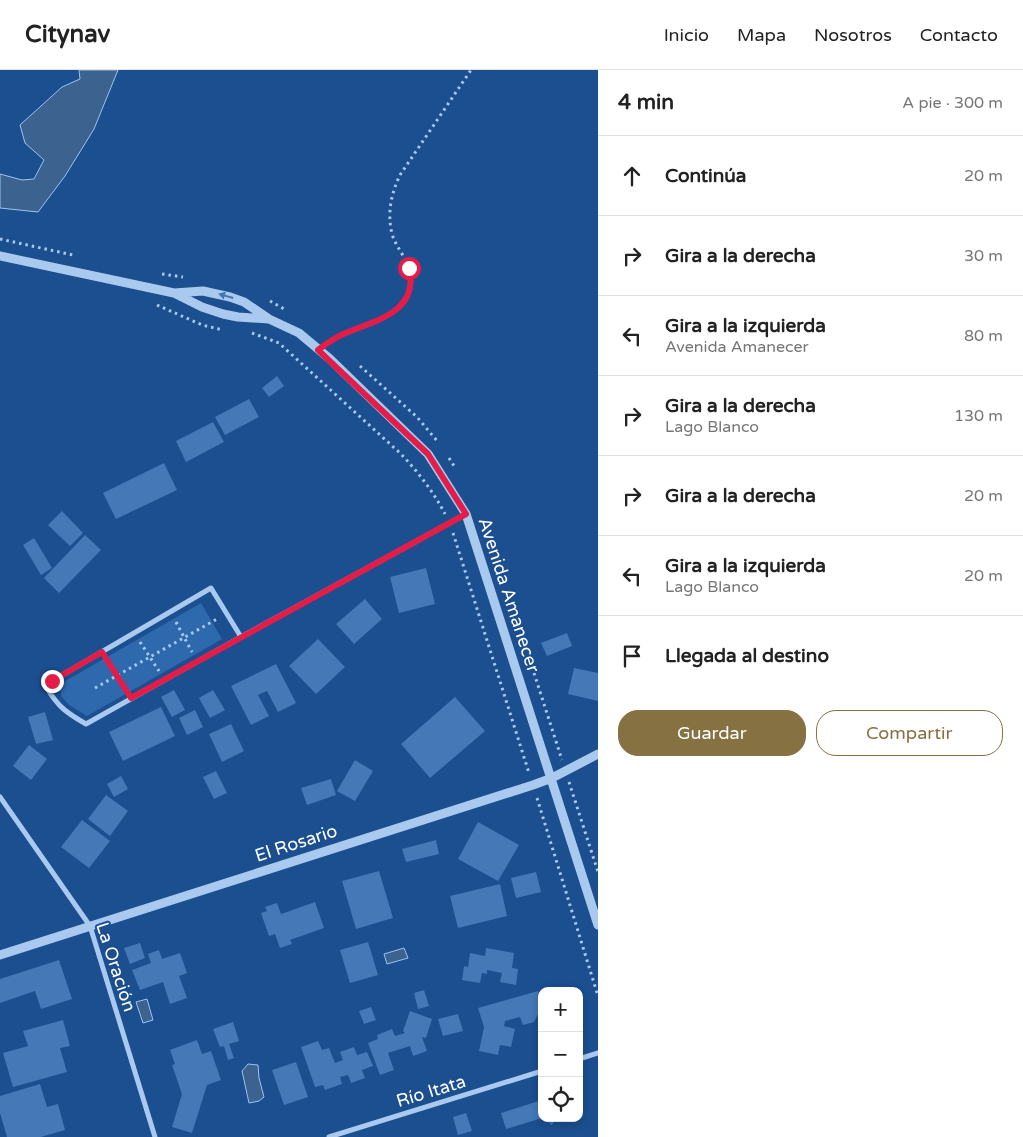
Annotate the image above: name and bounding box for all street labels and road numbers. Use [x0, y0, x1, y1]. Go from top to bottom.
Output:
street label: Avenida Amanecer [474, 515, 544, 675]
street label: El Rosario [252, 819, 340, 867]
street label: La Oración [91, 920, 141, 1014]
street label: Río Itata [394, 1070, 468, 1112]

